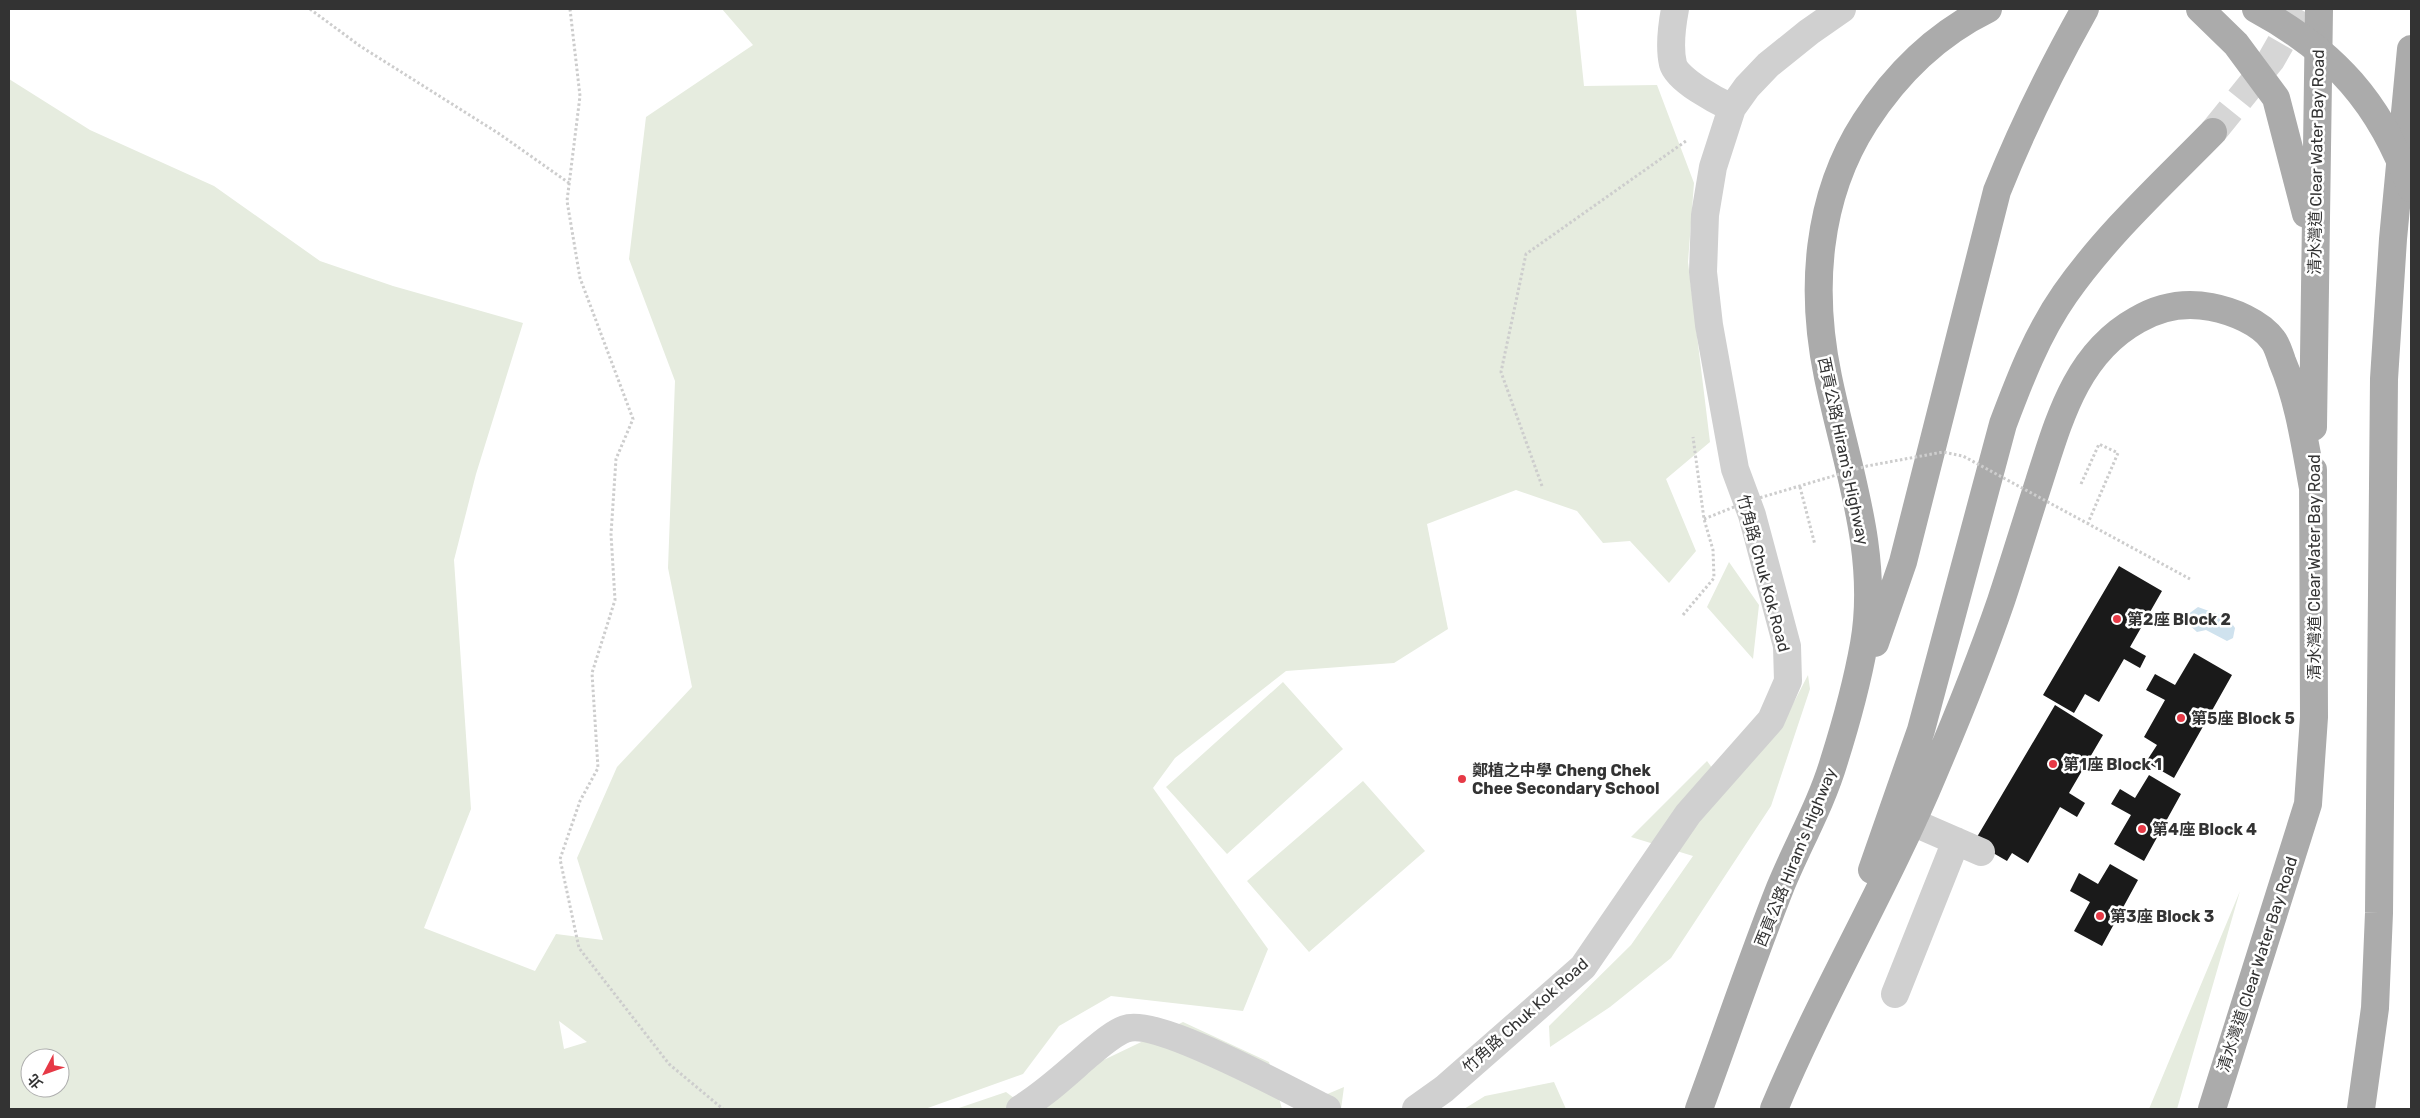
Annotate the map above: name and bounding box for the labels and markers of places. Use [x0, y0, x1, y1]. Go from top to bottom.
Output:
place label: 第2座 Block 2 [2127, 610, 2231, 629]
marker: 第2座 Block 2 [2111, 613, 2123, 625]
place label: 第5座 Block 5 [2191, 709, 2295, 728]
marker: 第5座 Block 5 [2175, 712, 2187, 724]
place label: 第1座 Block 1 [2063, 755, 2162, 774]
marker: 第1座 Block 1 [2047, 758, 2059, 770]
place label: 鄭植之中學 Cheng Chek Chee Secondary School [1472, 761, 1660, 798]
marker: 鄭植之中學 Cheng Chek Chee Secondary School [1456, 773, 1468, 785]
place label: 第4座 Block 4 [2152, 820, 2257, 839]
marker: 第4座 Block 4 [2136, 823, 2148, 835]
place label: 第3座 Block 3 [2110, 907, 2214, 926]
marker: 第3座 Block 3 [2094, 910, 2106, 922]

